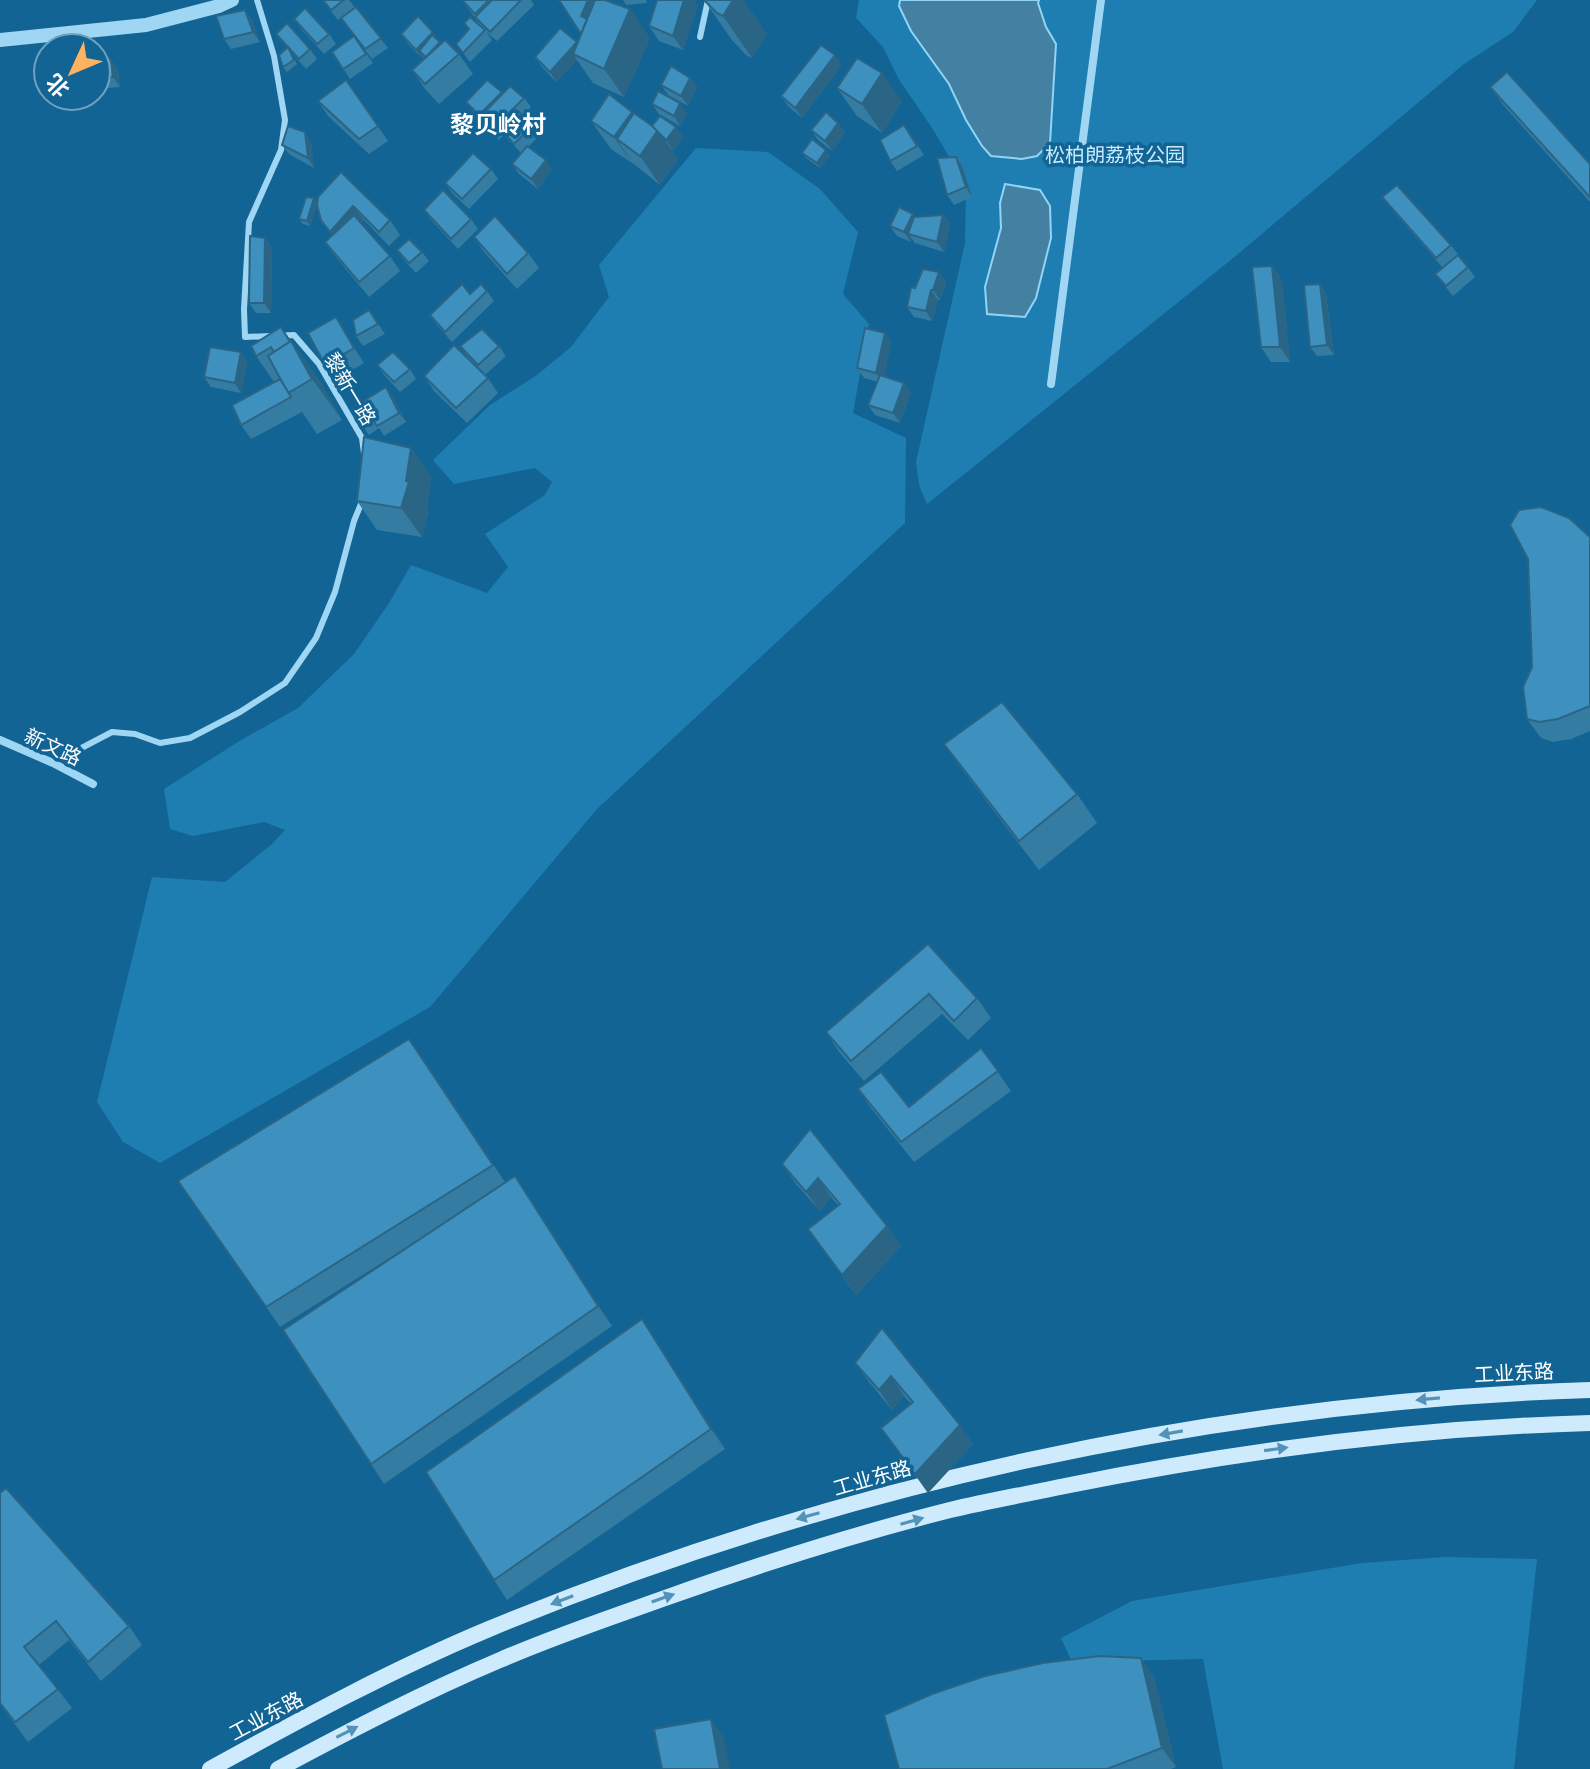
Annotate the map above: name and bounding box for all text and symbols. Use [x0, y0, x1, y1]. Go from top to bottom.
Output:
north arrow [32, 32, 112, 112]
text: 北 [38, 68, 75, 105]
district label: 黎贝岭村 [450, 107, 546, 140]
park label: 松柏朗荔枝公园 [1045, 141, 1185, 168]
street label: 黎新一路 [318, 348, 383, 430]
street label: 新文路 [20, 722, 86, 771]
street label: 工业东路 [1473, 1357, 1555, 1388]
one-way arrow [1415, 1392, 1440, 1405]
one-way arrow [1158, 1427, 1183, 1439]
one-way arrow [1264, 1442, 1289, 1455]
street label: 工业东路 [830, 1454, 914, 1502]
one-way arrow [796, 1511, 821, 1523]
one-way arrow [900, 1514, 924, 1527]
one-way arrow [652, 1592, 676, 1604]
one-way arrow [550, 1594, 574, 1607]
street label: 工业东路 [224, 1685, 307, 1746]
one-way arrow [336, 1726, 359, 1739]

